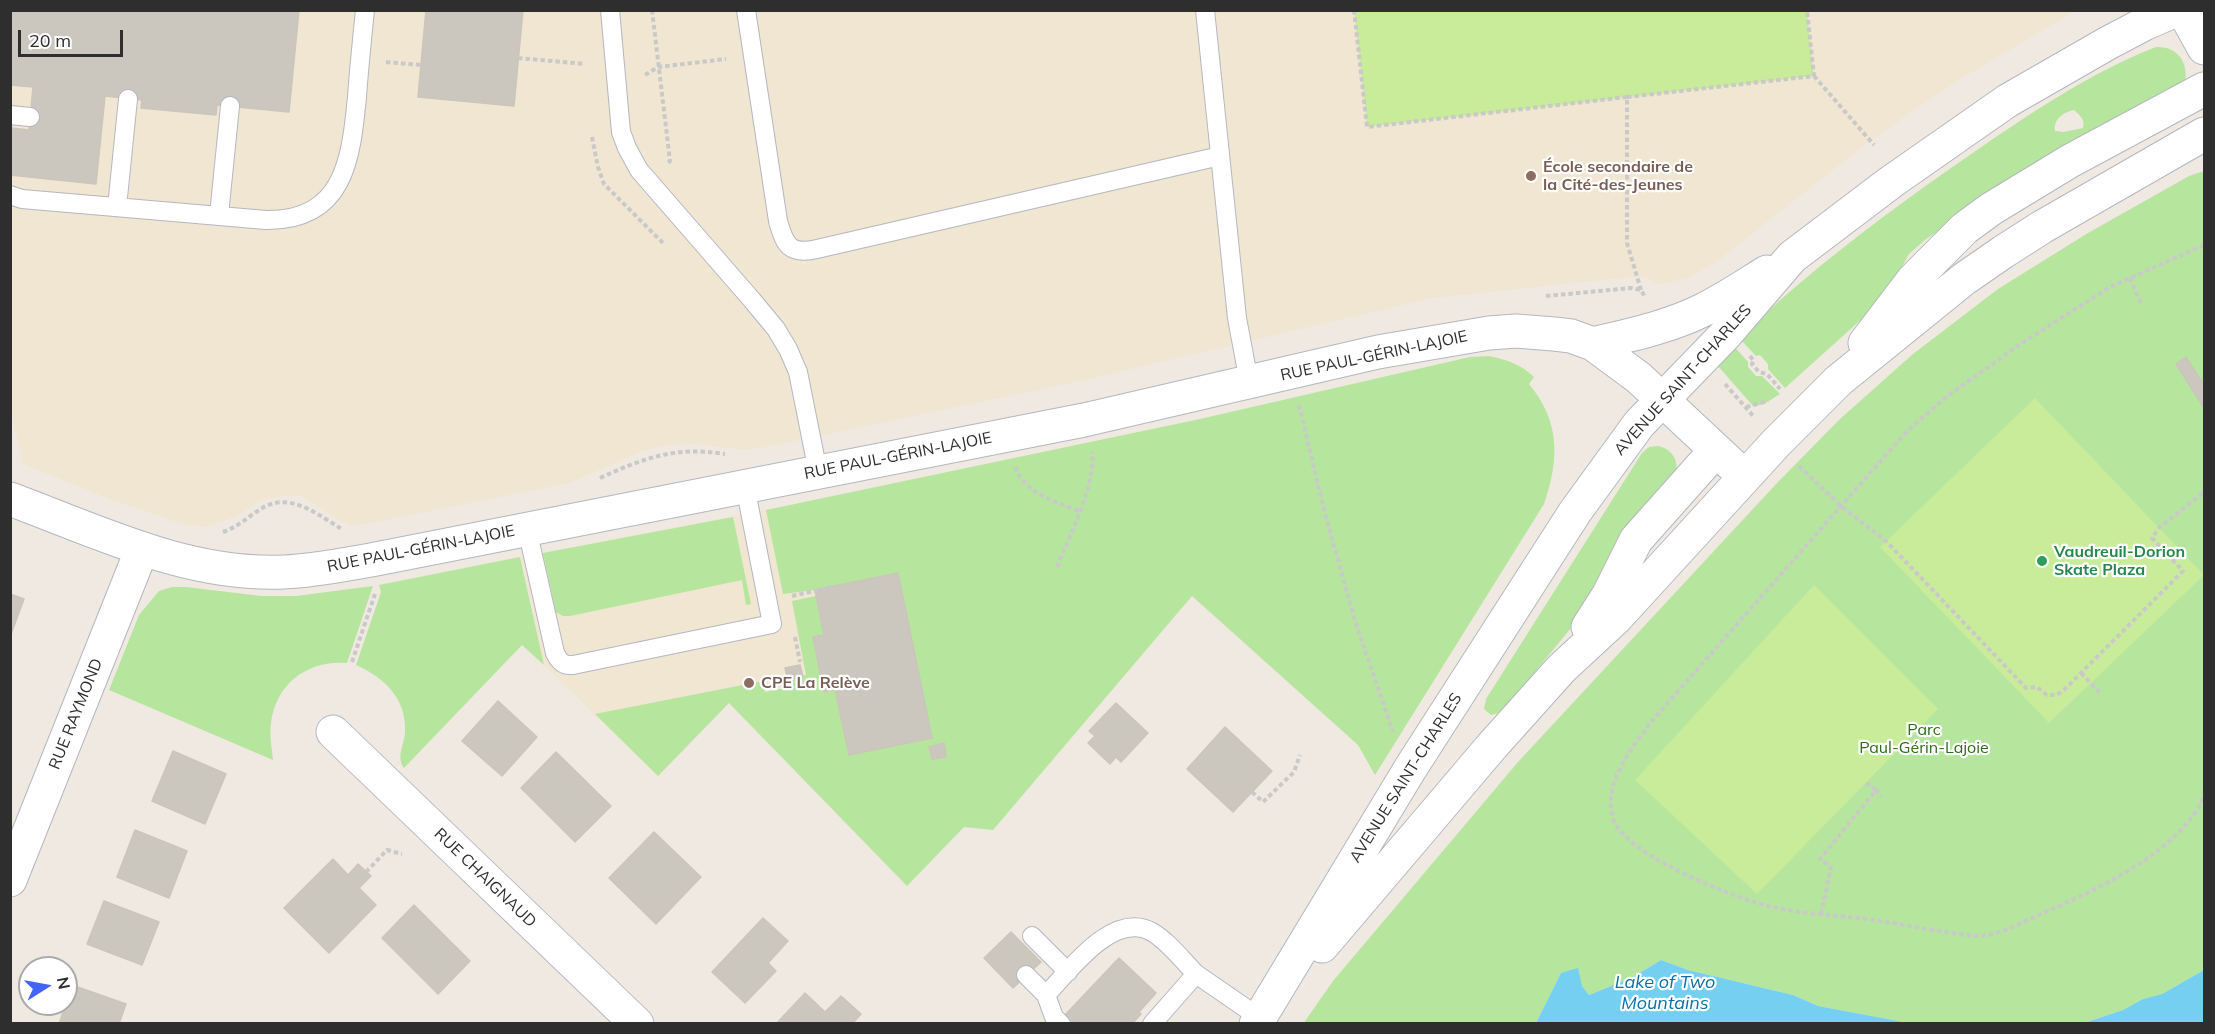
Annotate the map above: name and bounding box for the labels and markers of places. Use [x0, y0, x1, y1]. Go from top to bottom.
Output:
place label: École secondaire de la Cité-des-Jeunes [1543, 157, 1693, 195]
marker: École secondaire de la Cité-des-Jeunes [1524, 169, 1538, 183]
place label: Vaudreuil-Dorion Skate Plaza [2054, 542, 2185, 580]
marker: Vaudreuil-Dorion Skate Plaza [2035, 554, 2049, 568]
place label: CPE La Relève [761, 673, 870, 693]
marker: CPE La Relève [742, 676, 756, 690]

